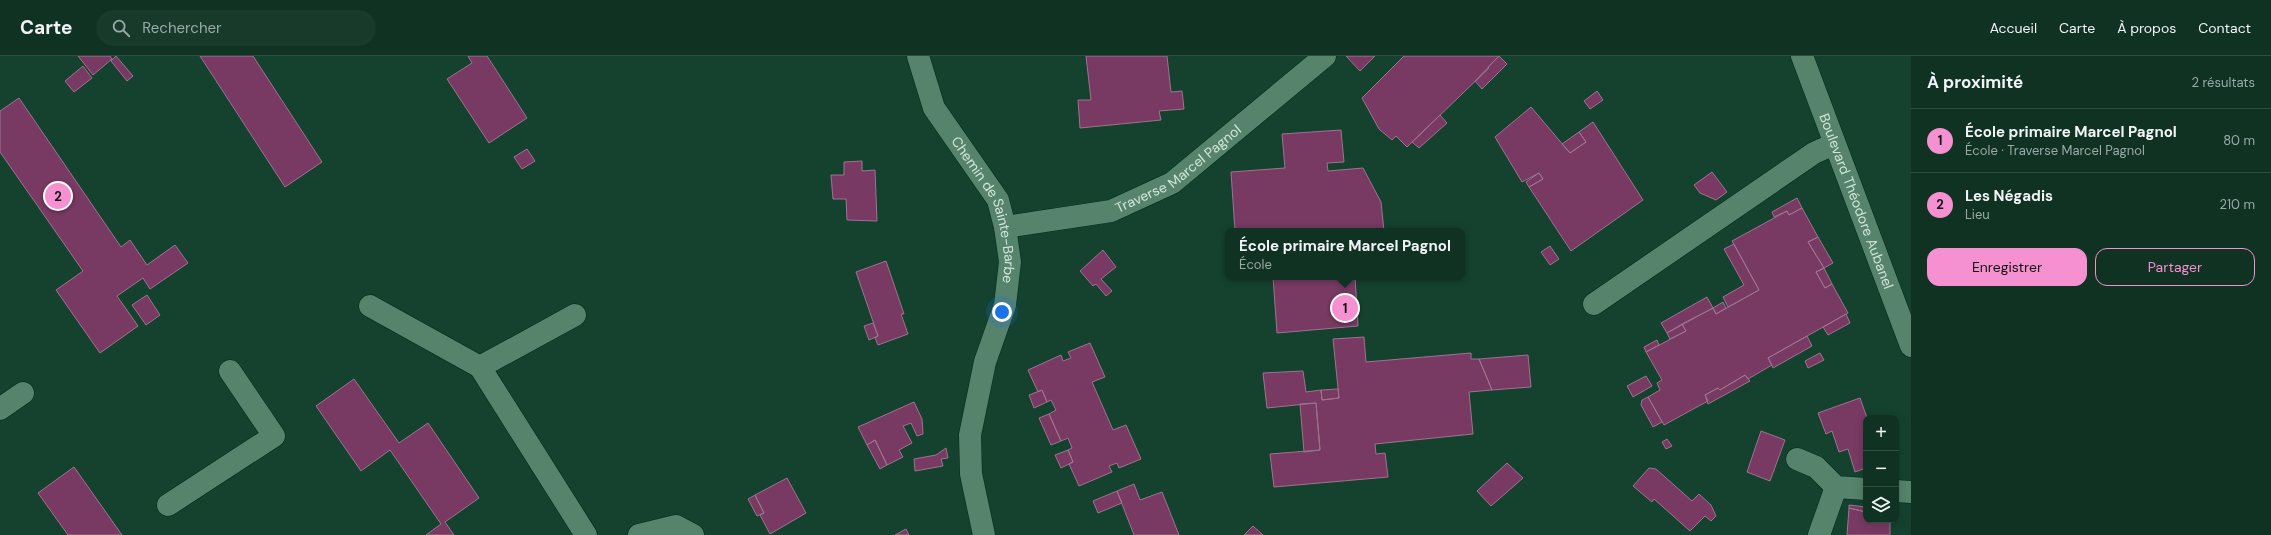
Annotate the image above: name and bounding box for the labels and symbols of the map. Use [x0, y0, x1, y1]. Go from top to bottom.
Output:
street label: Boulevard Théodore Aubanel [1815, 111, 1898, 291]
street label: Traverse Marcel Pagnol [1112, 121, 1245, 217]
street label: Chemin de Sainte-Barbe [947, 133, 1019, 284]
pin: 2 [45, 181, 71, 211]
pin: 1 [1332, 293, 1358, 323]
your location [992, 302, 1012, 322]

